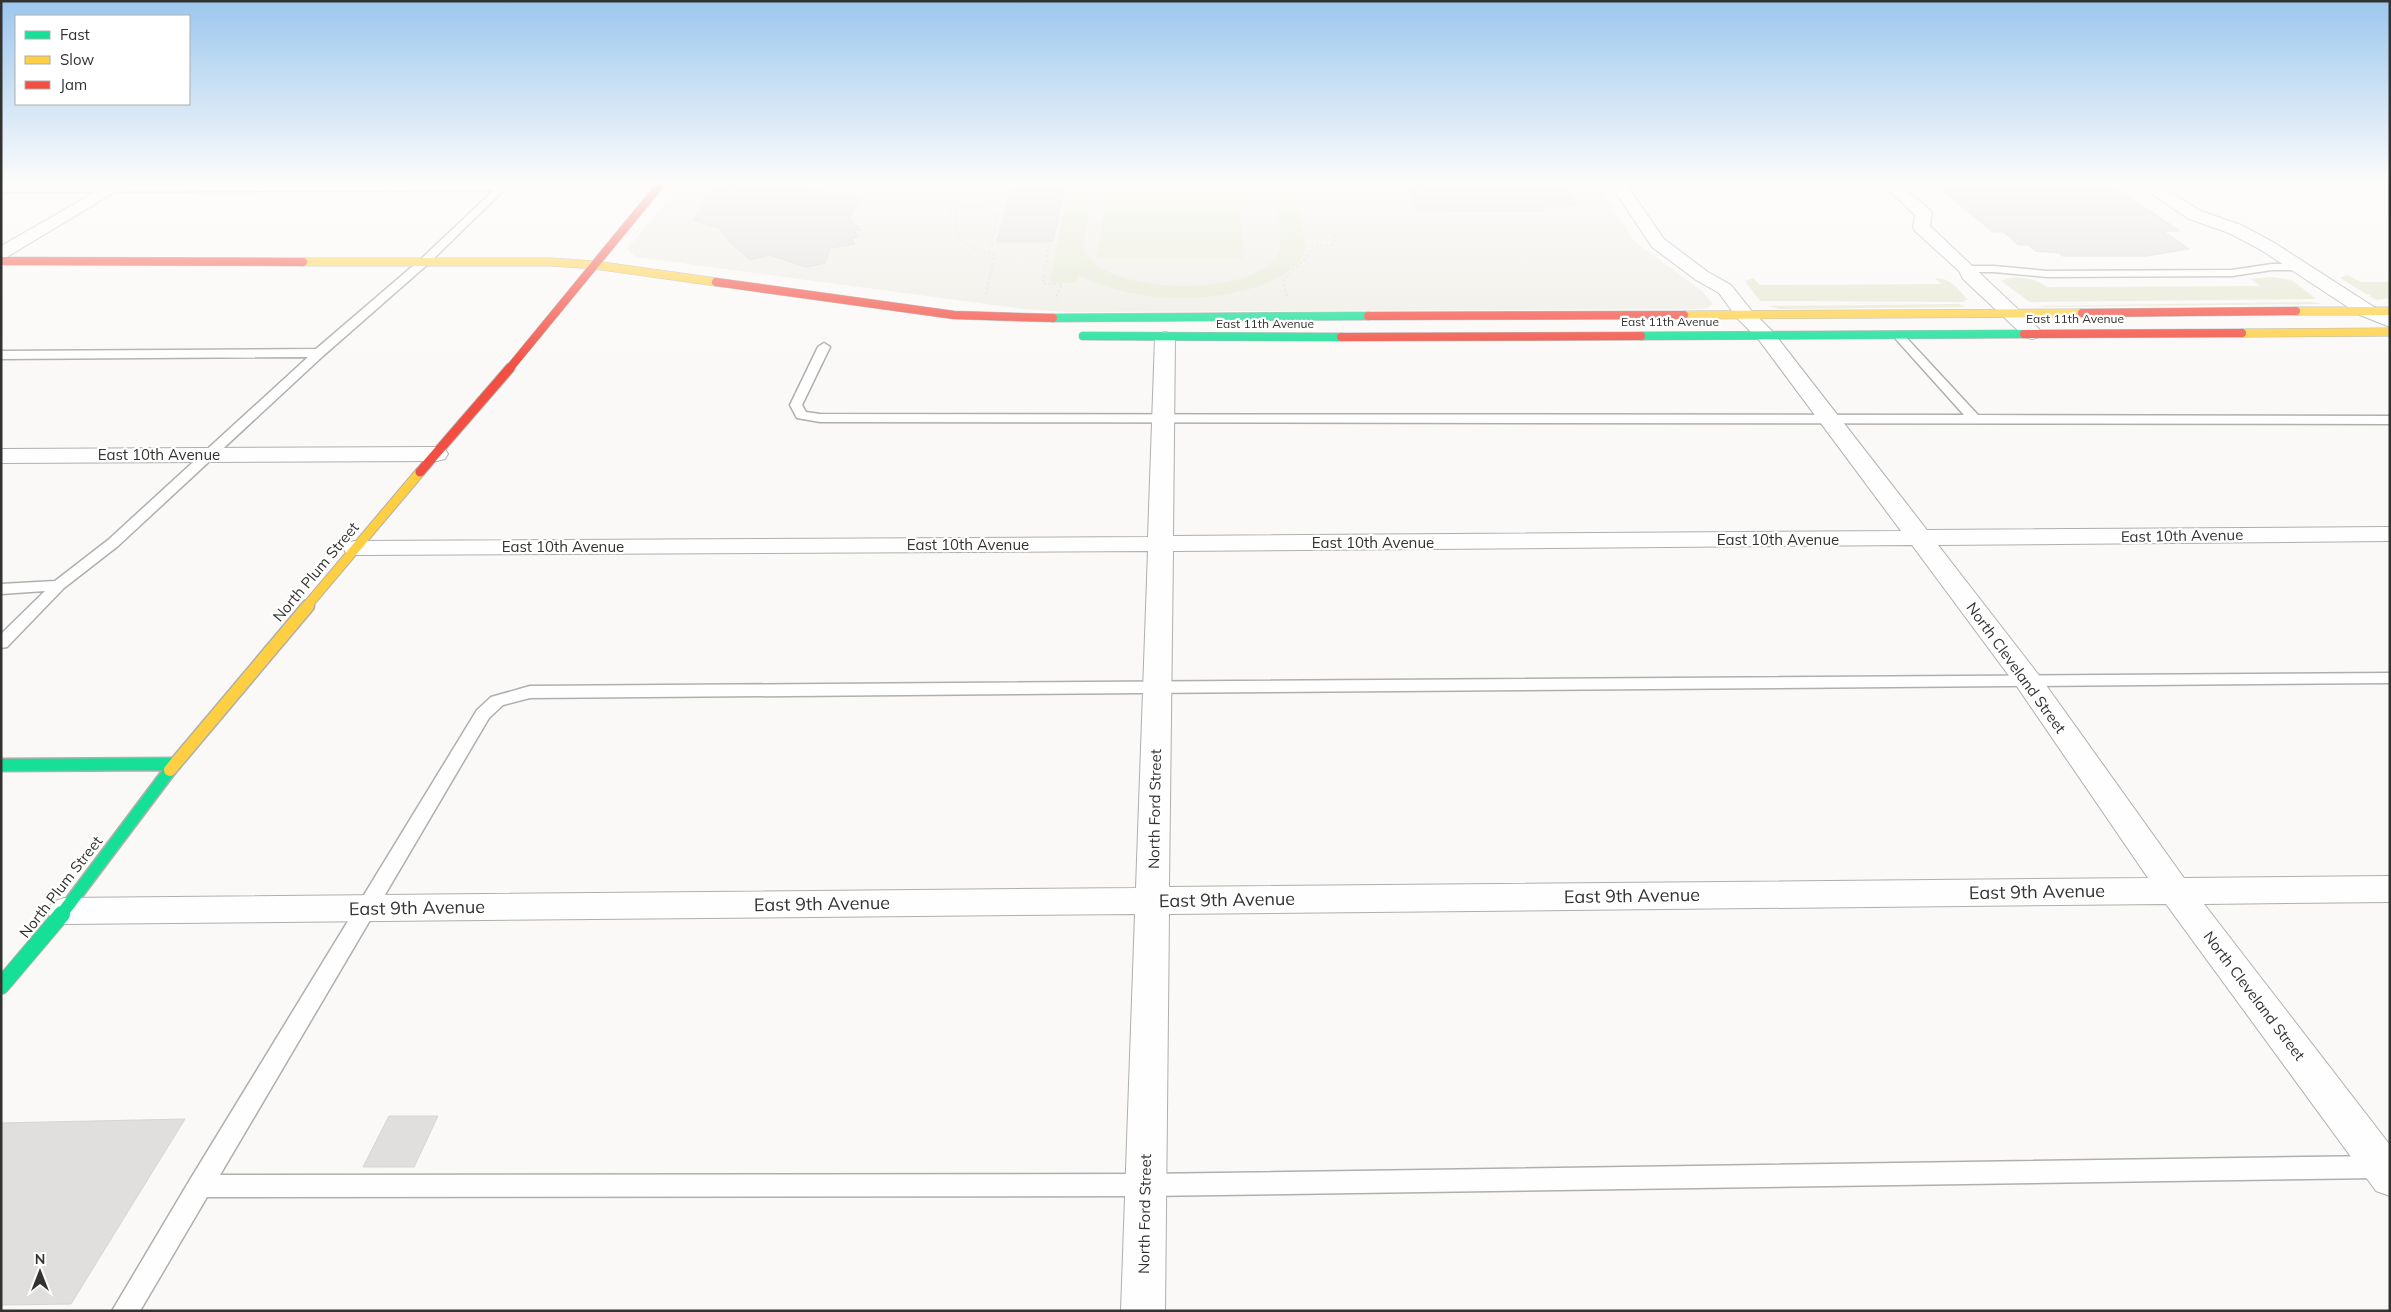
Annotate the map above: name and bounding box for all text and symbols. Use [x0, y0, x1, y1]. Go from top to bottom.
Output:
legend [15, 15, 190, 105]
text: Fast [60, 25, 90, 44]
text: Slow [60, 50, 94, 69]
text: Jam [60, 75, 87, 94]
street label: East 11th Avenue [2026, 311, 2124, 326]
street label: East 11th Avenue [1621, 314, 1719, 329]
street label: East 11th Avenue [1216, 316, 1314, 331]
street label: East 10th Avenue [98, 445, 220, 464]
street label: North Plum Street [268, 518, 363, 625]
street label: East 10th Avenue [2121, 525, 2243, 546]
street label: East 10th Avenue [1717, 530, 1839, 549]
street label: East 10th Avenue [1312, 533, 1434, 552]
street label: East 10th Avenue [907, 535, 1029, 554]
street label: East 10th Avenue [502, 537, 624, 556]
street label: North Cleveland Street [1963, 599, 2070, 737]
street label: North Ford Street [1144, 749, 1165, 869]
street label: North Plum Street [15, 832, 106, 941]
street label: East 9th Avenue [1969, 879, 2105, 904]
street label: East 9th Avenue [1564, 883, 1700, 908]
street label: East 9th Avenue [1159, 887, 1295, 912]
street label: East 9th Avenue [754, 891, 890, 916]
street label: East 9th Avenue [349, 895, 485, 920]
street label: North Cleveland Street [2199, 927, 2309, 1064]
street label: North Ford Street [1134, 1154, 1155, 1274]
north arrow [15, 1247, 65, 1297]
text: N [35, 1250, 45, 1268]

